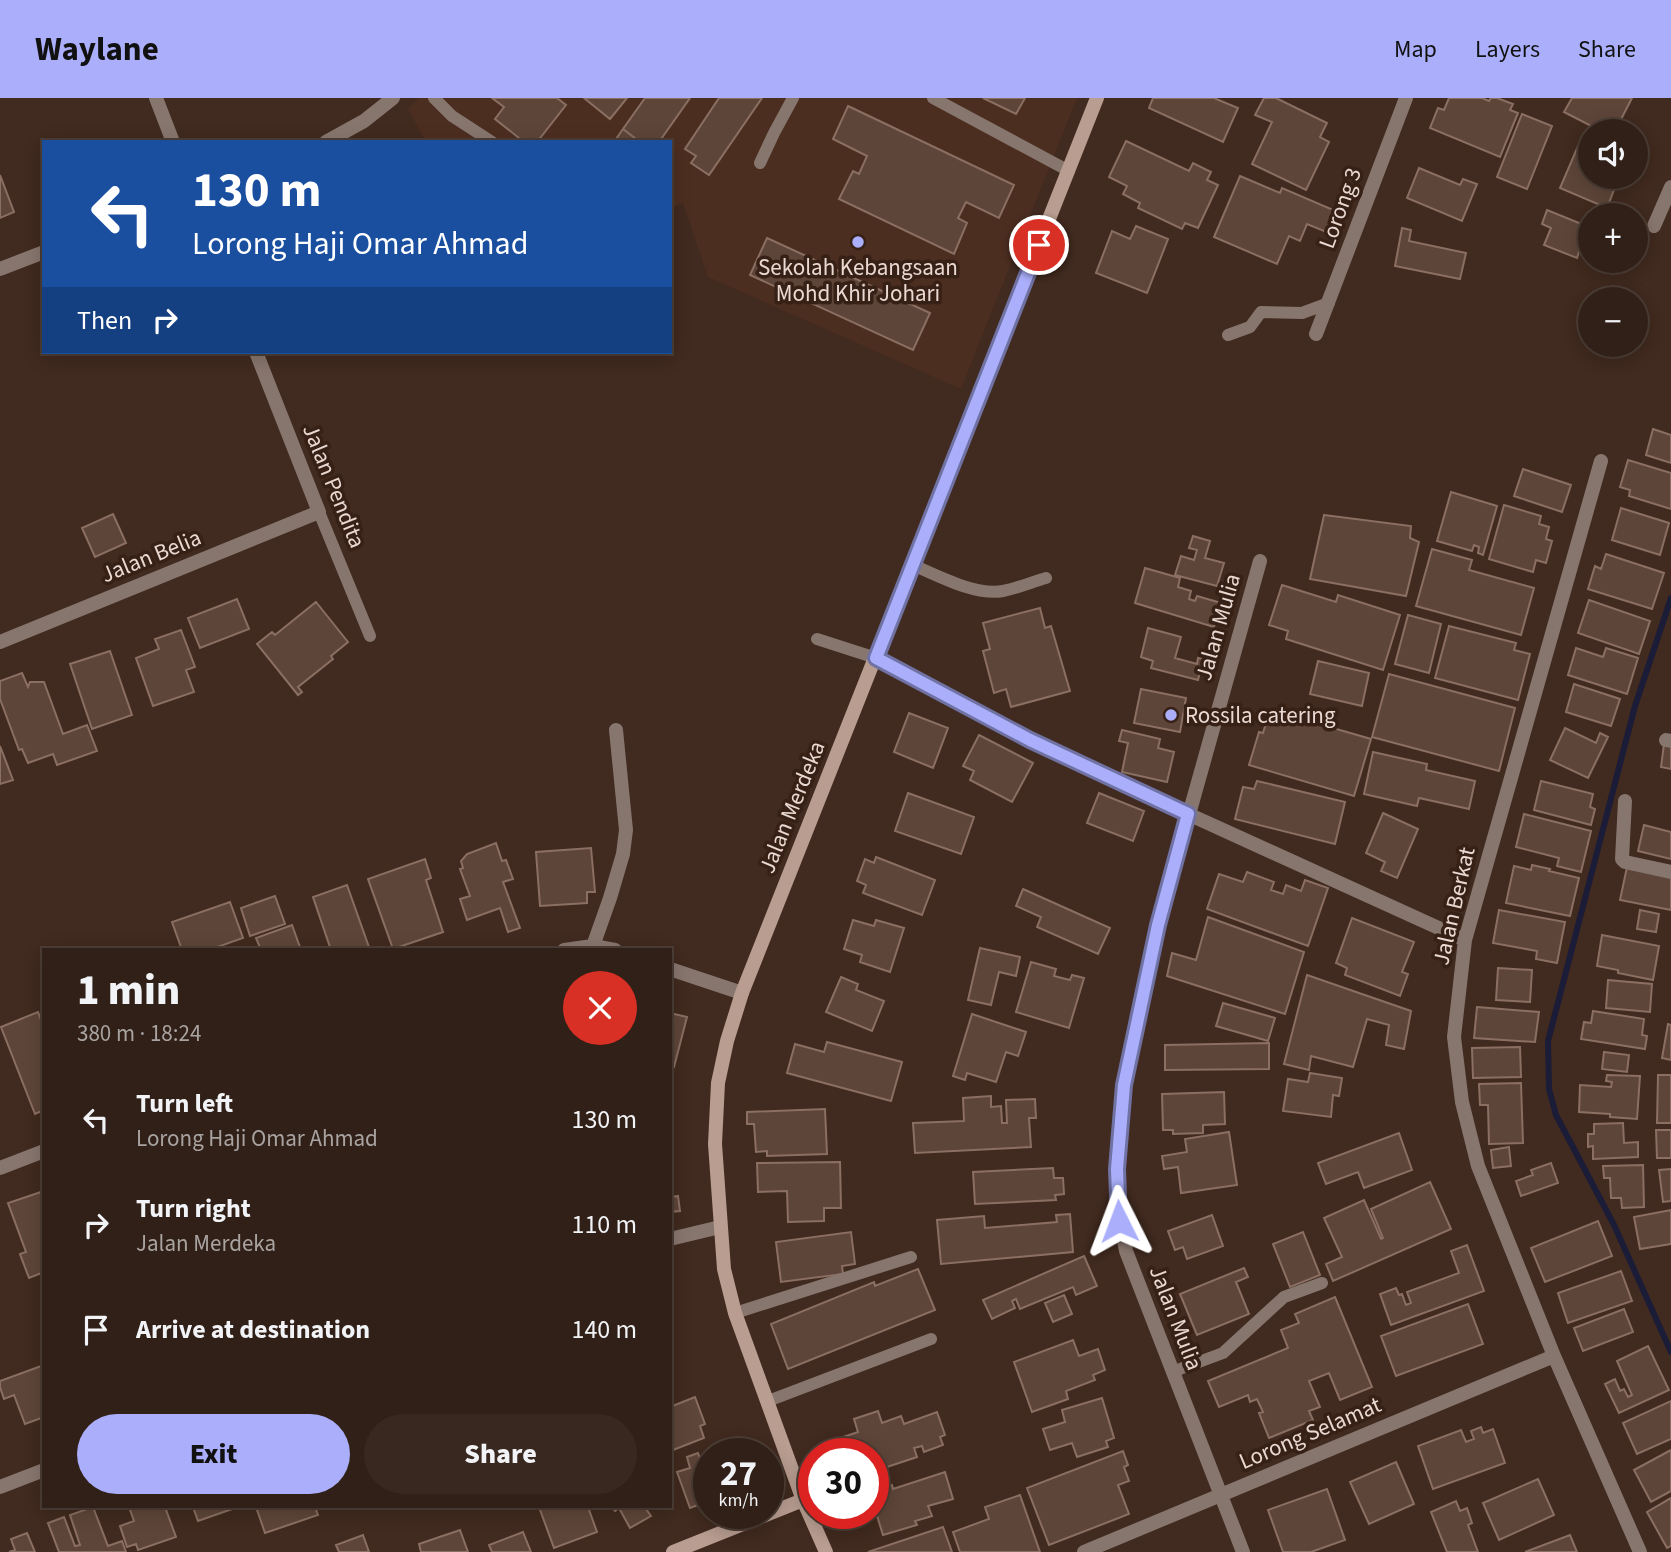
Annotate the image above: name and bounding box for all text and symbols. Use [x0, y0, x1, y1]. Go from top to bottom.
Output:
text: Waylane [35, 26, 159, 73]
text: Map [1394, 32, 1437, 67]
text: Layers [1475, 32, 1540, 67]
text: Share [1578, 32, 1636, 67]
map controls [1578, 119, 1648, 357]
button: sound [1578, 119, 1648, 189]
text: 130 m [192, 156, 321, 226]
street label: Lorong 3 [1310, 163, 1370, 253]
icon: left [77, 168, 168, 259]
button: + [1578, 203, 1648, 273]
pin [1009, 215, 1069, 275]
text: Lorong Haji Omar Ahmad [192, 221, 528, 267]
icon: arrive [1020, 226, 1058, 264]
marker: Sekolah Kebangsaan Mohd Khir Johari [850, 234, 866, 250]
place label: Sekolah Kebangsaan Mohd Khir Johari [758, 251, 958, 310]
button: − [1578, 287, 1648, 357]
icon: right [146, 301, 184, 339]
text: Then [77, 302, 132, 339]
street label: Jalan Pendita [294, 419, 374, 553]
street label: Jalan Belia [96, 521, 206, 591]
street label: Jalan Mulia [1187, 570, 1249, 684]
place label: Rossila catering [1185, 699, 1336, 732]
marker: Rossila catering [1163, 707, 1179, 723]
street label: Jalan Merdeka [750, 736, 834, 878]
street label: Jalan Berkat [1424, 843, 1484, 968]
text: 1 min [77, 961, 180, 1021]
button: close [563, 971, 637, 1045]
text: 380 m · 18:24 [77, 1017, 201, 1050]
text: Turn left [136, 1085, 233, 1122]
icon: left [77, 1101, 115, 1139]
text: 130 m [571, 1101, 637, 1138]
text: Lorong Haji Omar Ahmad [136, 1122, 378, 1155]
position arrow [1082, 1184, 1156, 1258]
text: Turn right [136, 1190, 251, 1227]
icon: right [77, 1206, 115, 1244]
text: 110 m [571, 1206, 637, 1243]
text: Jalan Merdeka [136, 1227, 276, 1260]
street label: Jalan Mulia [1141, 1261, 1211, 1375]
icon: arrive [77, 1311, 115, 1349]
text: Arrive at destination [136, 1311, 370, 1348]
text: 140 m [571, 1311, 637, 1348]
street label: Lorong Selamat [1234, 1388, 1386, 1478]
button: Exit [77, 1414, 350, 1494]
button: Share [364, 1414, 637, 1494]
speed limit sign: 30 [798, 1438, 889, 1529]
text: 27 [720, 1449, 757, 1499]
text: km/h [719, 1488, 758, 1513]

